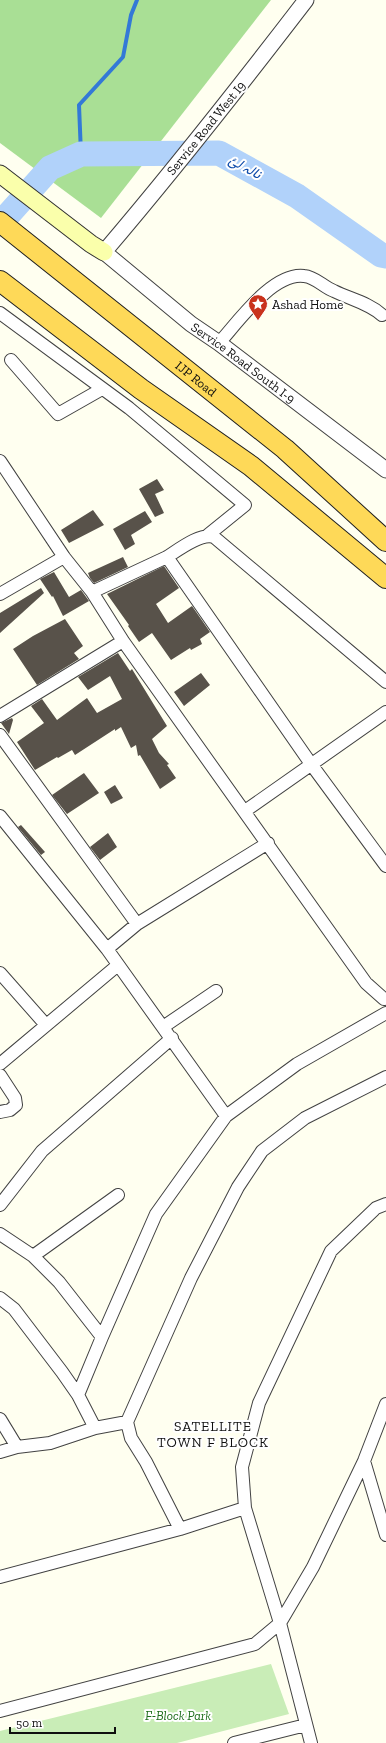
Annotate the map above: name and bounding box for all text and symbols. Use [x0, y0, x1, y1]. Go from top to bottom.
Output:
street label: Service Road West I9 [164, 78, 249, 178]
water label: نالہ لئ [226, 151, 265, 183]
place icon: Ashad Home [247, 293, 269, 321]
place label: Ashad Home [272, 297, 343, 312]
street label: Service Road South I-9 [189, 319, 299, 406]
street label: IJP Road [173, 357, 220, 399]
district label: SATELLITE TOWN F BLOCK [157, 1418, 269, 1451]
park label: F-Block Park [145, 1708, 211, 1723]
scale bar [10, 1709, 115, 1735]
text: 50 m [16, 1716, 43, 1730]

